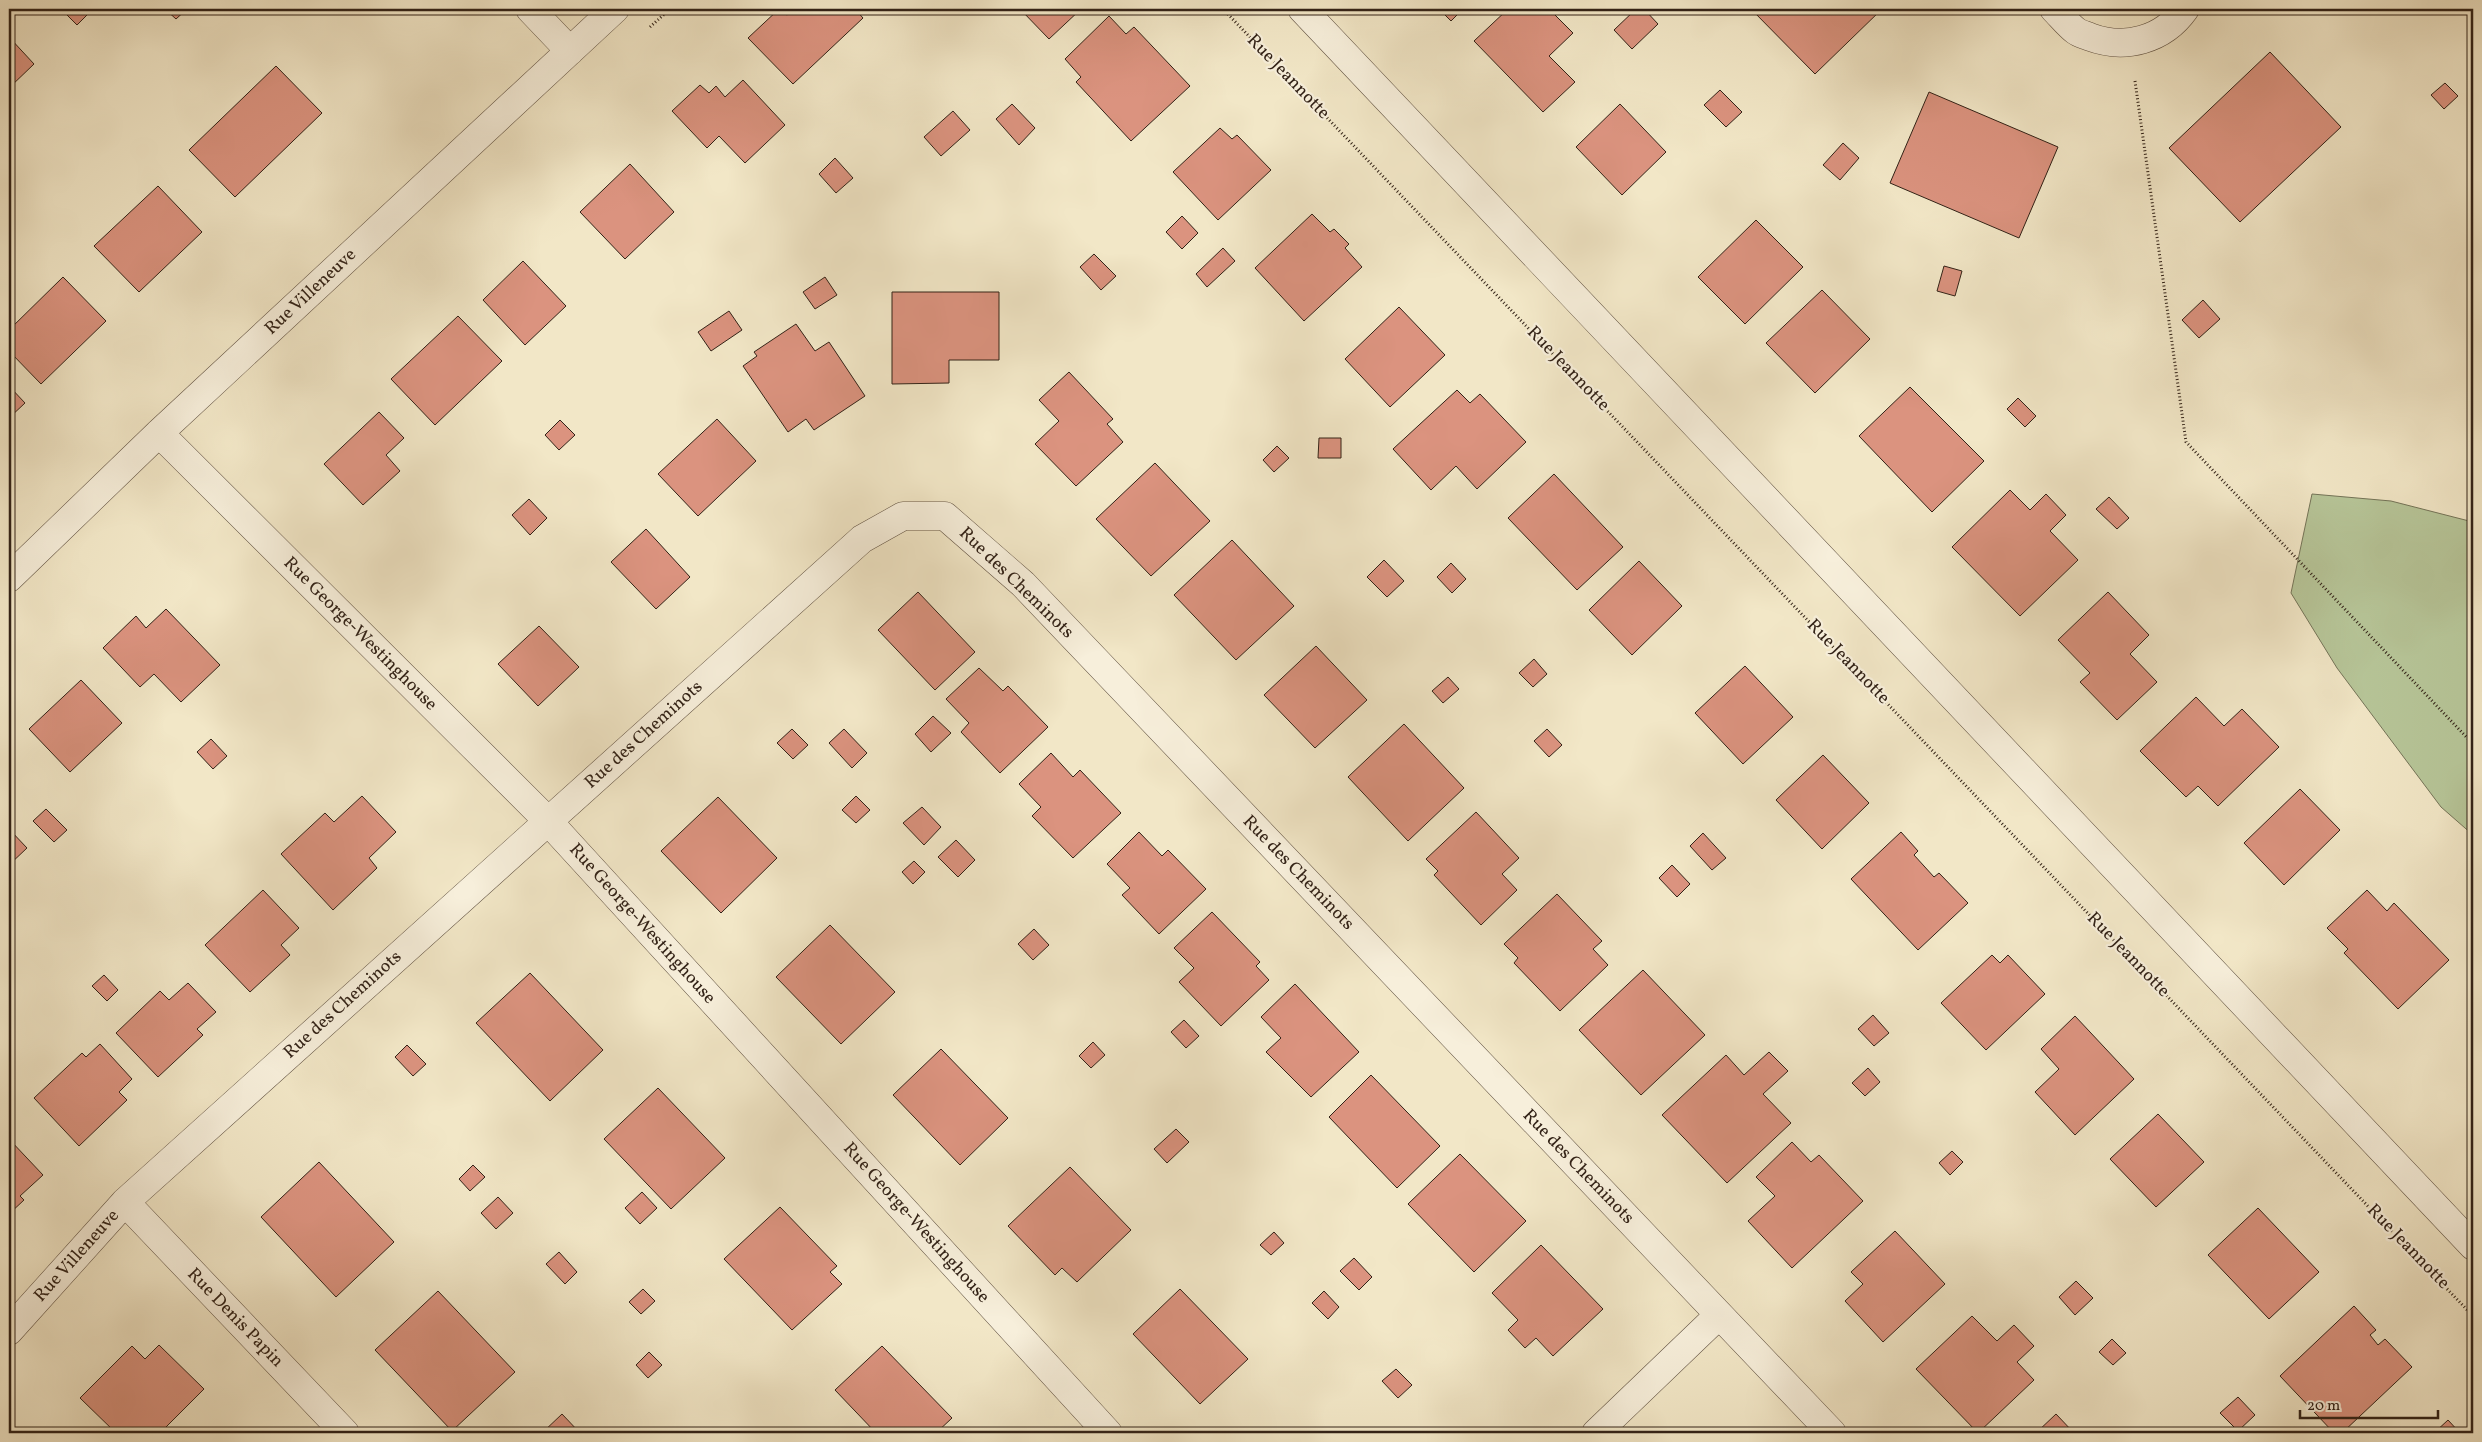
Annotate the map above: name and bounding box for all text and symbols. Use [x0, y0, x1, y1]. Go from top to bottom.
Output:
street label: Rue Jeannotte [1241, 29, 1335, 125]
street label: Rue Villeneuve [260, 243, 362, 341]
street label: Rue Jeannotte [1521, 321, 1615, 417]
street label: Rue des Cheminots [953, 521, 1079, 645]
street label: Rue George-Westinghouse [277, 551, 443, 717]
street label: Rue Jeannotte [1801, 614, 1895, 710]
street label: Rue des Cheminots [579, 675, 709, 795]
street label: Rue des Cheminots [1236, 810, 1360, 936]
street label: Rue George-Westinghouse [563, 838, 721, 1010]
street label: Rue Jeannotte [2081, 907, 2175, 1003]
street label: Rue des Cheminots [278, 945, 408, 1065]
street label: Rue des Cheminots [1516, 1104, 1640, 1230]
street label: Rue George-Westinghouse [837, 1137, 995, 1309]
street label: Rue Jeannotte [2361, 1199, 2455, 1295]
street label: Rue Villeneuve [29, 1204, 125, 1308]
street label: Rue Denis Papin [181, 1263, 289, 1373]
scale bar [2300, 1387, 2437, 1419]
text: 20 m [2307, 1396, 2340, 1417]

